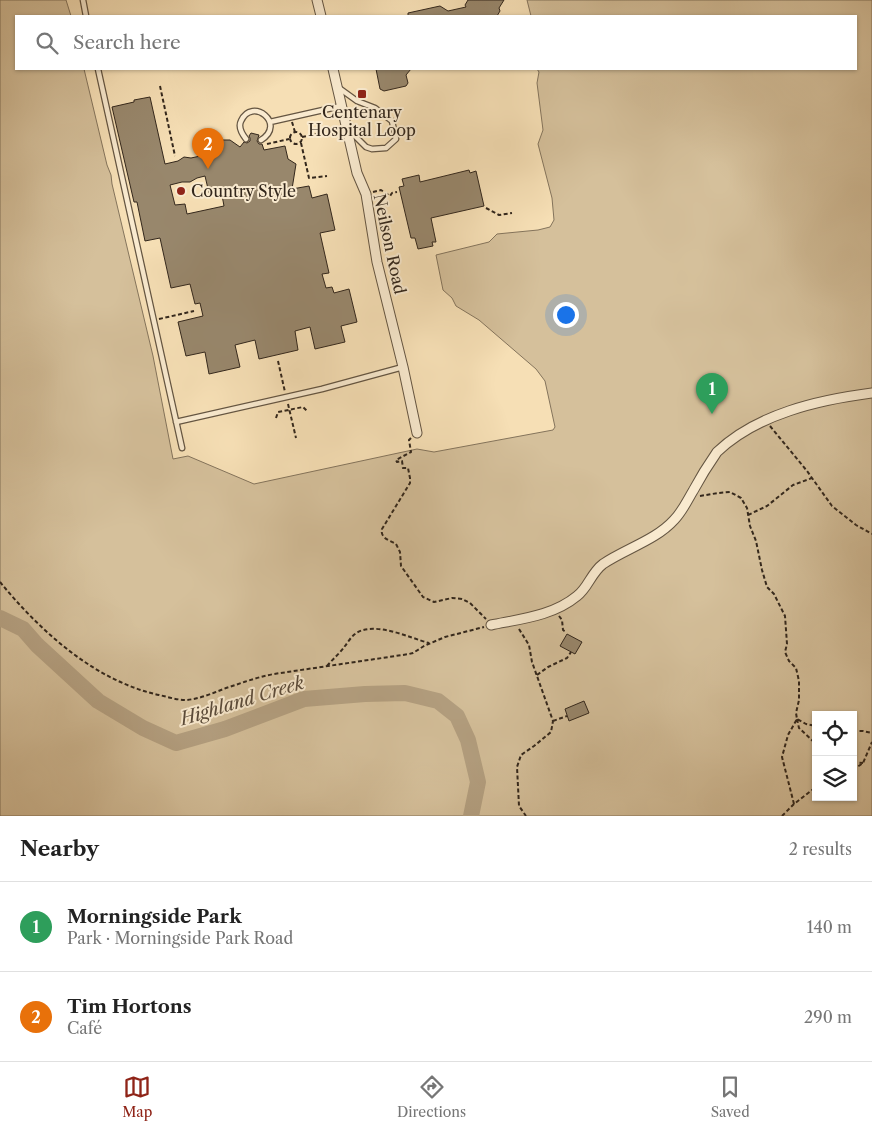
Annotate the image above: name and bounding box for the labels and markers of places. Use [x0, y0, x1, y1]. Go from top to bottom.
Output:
marker: Centenary Hospital Loop [356, 88, 368, 100]
place label: Centenary Hospital Loop [308, 102, 416, 140]
pin: 2 [192, 128, 224, 169]
place label: Country Style [191, 181, 296, 201]
marker: Country Style [175, 185, 187, 197]
pin: 1 [696, 373, 728, 414]

